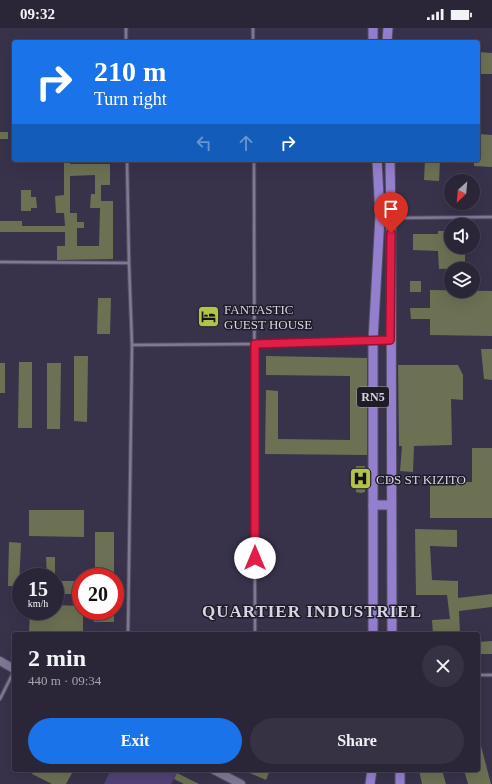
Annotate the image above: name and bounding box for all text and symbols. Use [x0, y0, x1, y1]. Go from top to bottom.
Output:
text: 09:32 [20, 6, 55, 22]
icon: right [28, 56, 80, 108]
text: 210 m [94, 56, 166, 87]
text: Turn right [94, 89, 167, 109]
icon: left [193, 132, 215, 154]
icon: ahead [235, 132, 257, 154]
icon: right [277, 132, 299, 154]
north arrow [444, 174, 480, 210]
map controls [444, 174, 480, 298]
pin [374, 192, 408, 233]
icon: arrive [380, 198, 402, 220]
button: sound [444, 218, 480, 254]
button: layers [444, 262, 480, 298]
place label: FANTASTIC GUEST HOUSE [224, 302, 312, 332]
hotel icon: FANTASTIC GUEST HOUSE [195, 303, 221, 329]
road number: RN5 [357, 387, 389, 407]
hospital icon: CDS ST KIZITO [348, 466, 374, 492]
place label: CDS ST KIZITO [376, 472, 466, 487]
position arrow [234, 537, 276, 579]
speed limit sign: 20 [72, 568, 124, 620]
text: 15 [28, 578, 48, 600]
text: km/h [28, 598, 48, 609]
district label: QUARTIER INDUSTRIEL [202, 602, 422, 621]
text: 2 min [28, 645, 86, 671]
button: close [422, 645, 464, 687]
text: 440 m · 09:34 [28, 673, 101, 688]
button: Exit [28, 718, 242, 764]
button: Share [250, 718, 464, 764]

